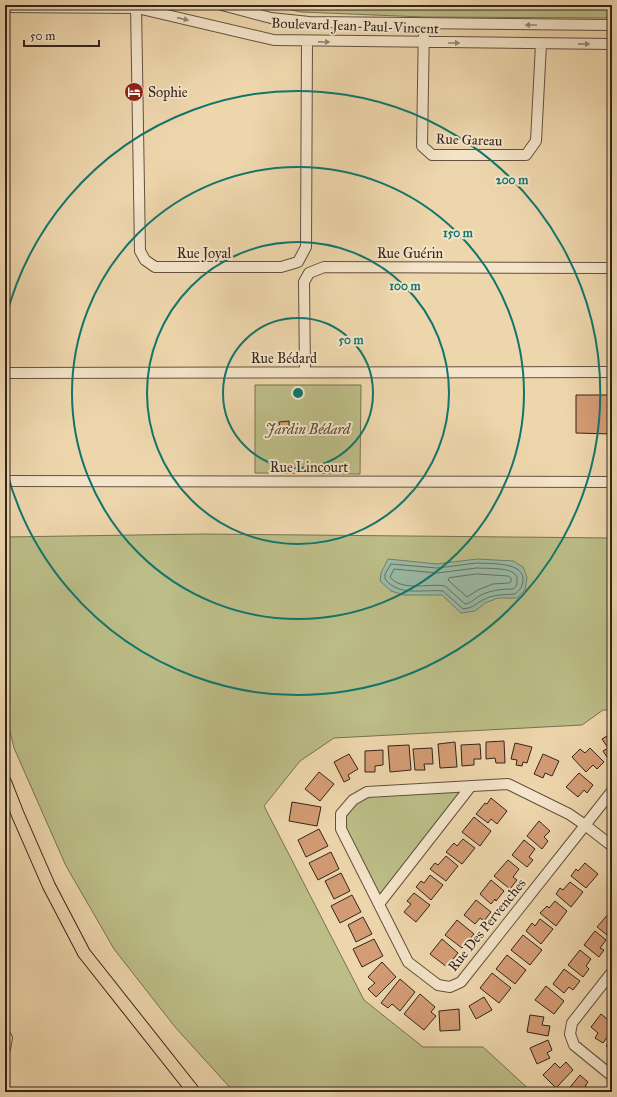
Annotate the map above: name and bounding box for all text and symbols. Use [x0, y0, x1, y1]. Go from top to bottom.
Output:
street label: Boulevard Jean-Paul-Vincent [271, 15, 439, 38]
one-way arrow [177, 16, 189, 22]
one-way arrow [525, 21, 537, 28]
scale bar [24, 22, 99, 48]
text: 50 m [30, 29, 55, 43]
one-way arrow [318, 38, 330, 45]
one-way arrow [448, 40, 461, 46]
one-way arrow [578, 41, 591, 47]
hotel icon: Sophie [123, 81, 145, 103]
place label: Sophie [148, 84, 188, 101]
street label: Rue Gareau [435, 130, 503, 150]
text: 200 m [496, 173, 529, 187]
text: 150 m [443, 226, 474, 240]
street label: Rue Joyal [177, 245, 232, 263]
street label: Rue Guérin [377, 245, 444, 262]
text: 100 m [389, 279, 422, 293]
text: 50 m [338, 333, 365, 347]
street label: Rue Bédard [251, 350, 317, 367]
centre of rings [291, 386, 305, 400]
park label: Jardin Bédard [265, 421, 352, 438]
street label: Rue Lincourt [270, 459, 348, 476]
street label: Rue Des Pervenches [444, 875, 530, 975]

